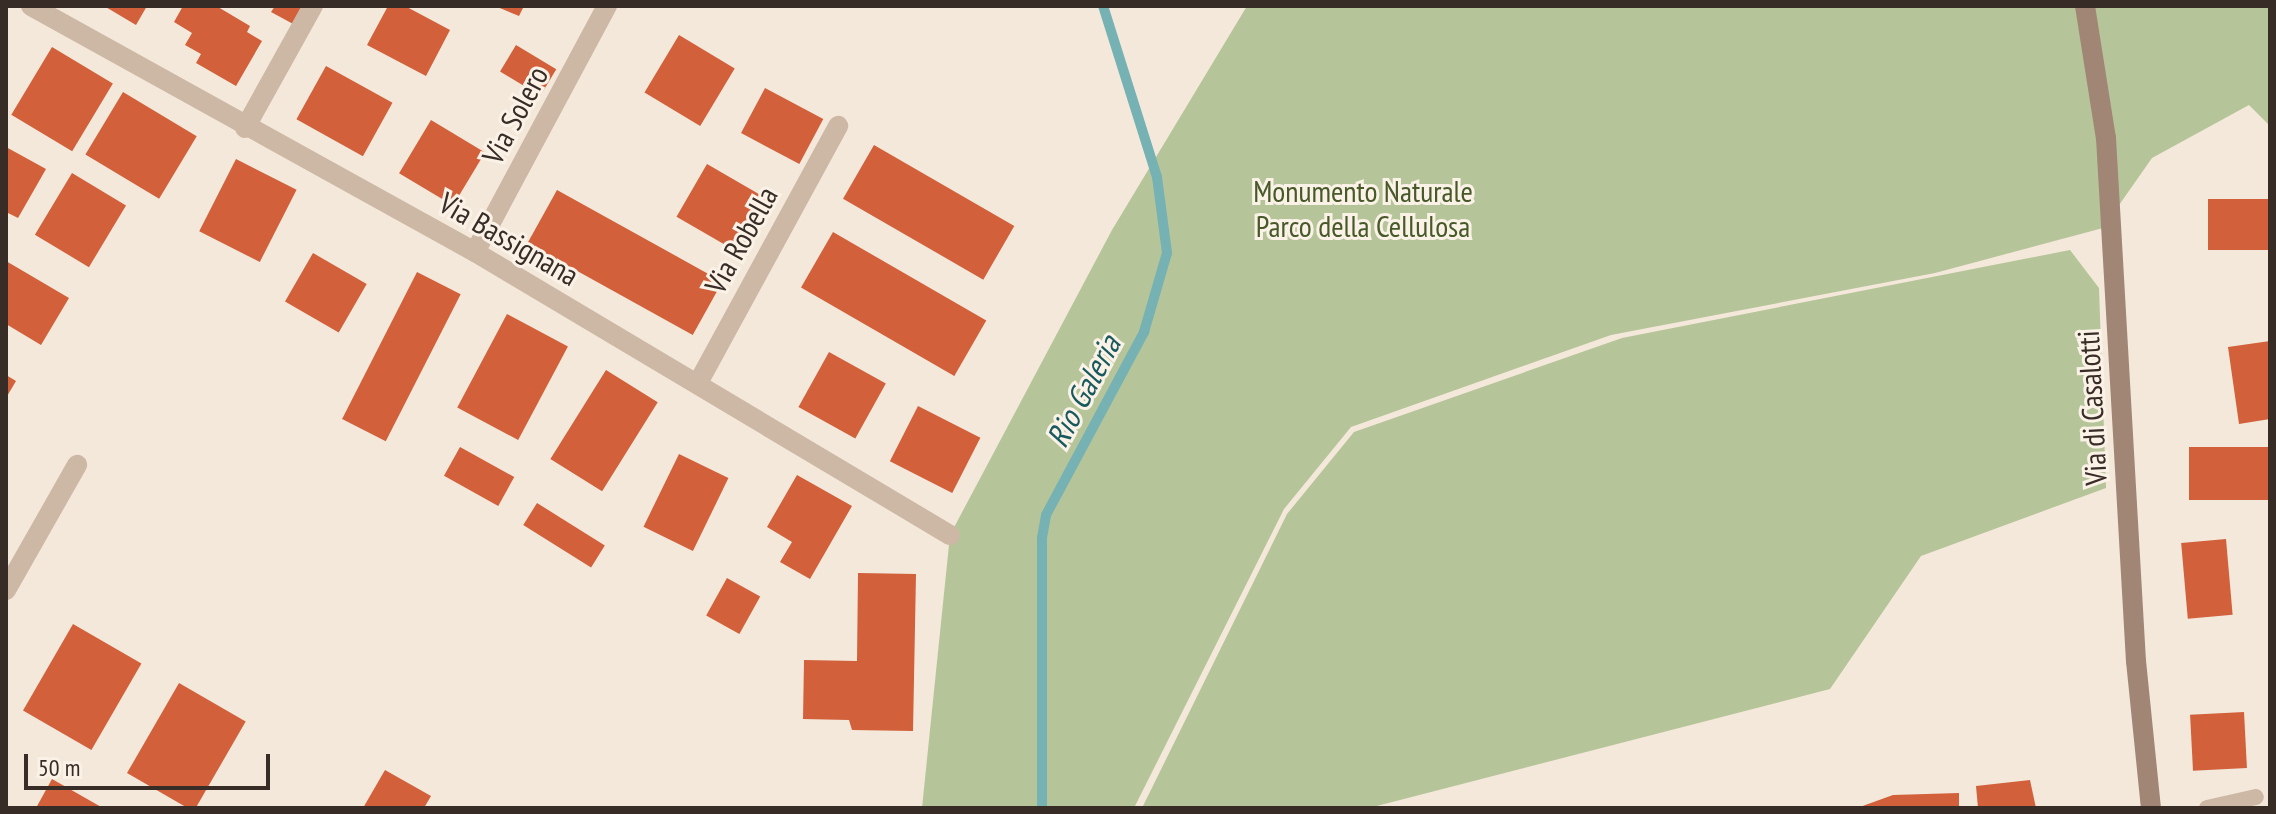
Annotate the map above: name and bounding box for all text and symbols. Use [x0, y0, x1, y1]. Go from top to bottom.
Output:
street label: Via Solero [474, 60, 556, 170]
park label: Monumento Naturale Parco della Cellulosa [1253, 173, 1473, 244]
street label: Via Robella [697, 180, 785, 300]
street label: Via Bassignana [433, 185, 585, 293]
water label: Rio Galeria [1038, 329, 1128, 453]
street label: Via di Casalotti [2070, 330, 2114, 486]
scale bar [28, 738, 274, 788]
text: 50 m [38, 752, 80, 783]

